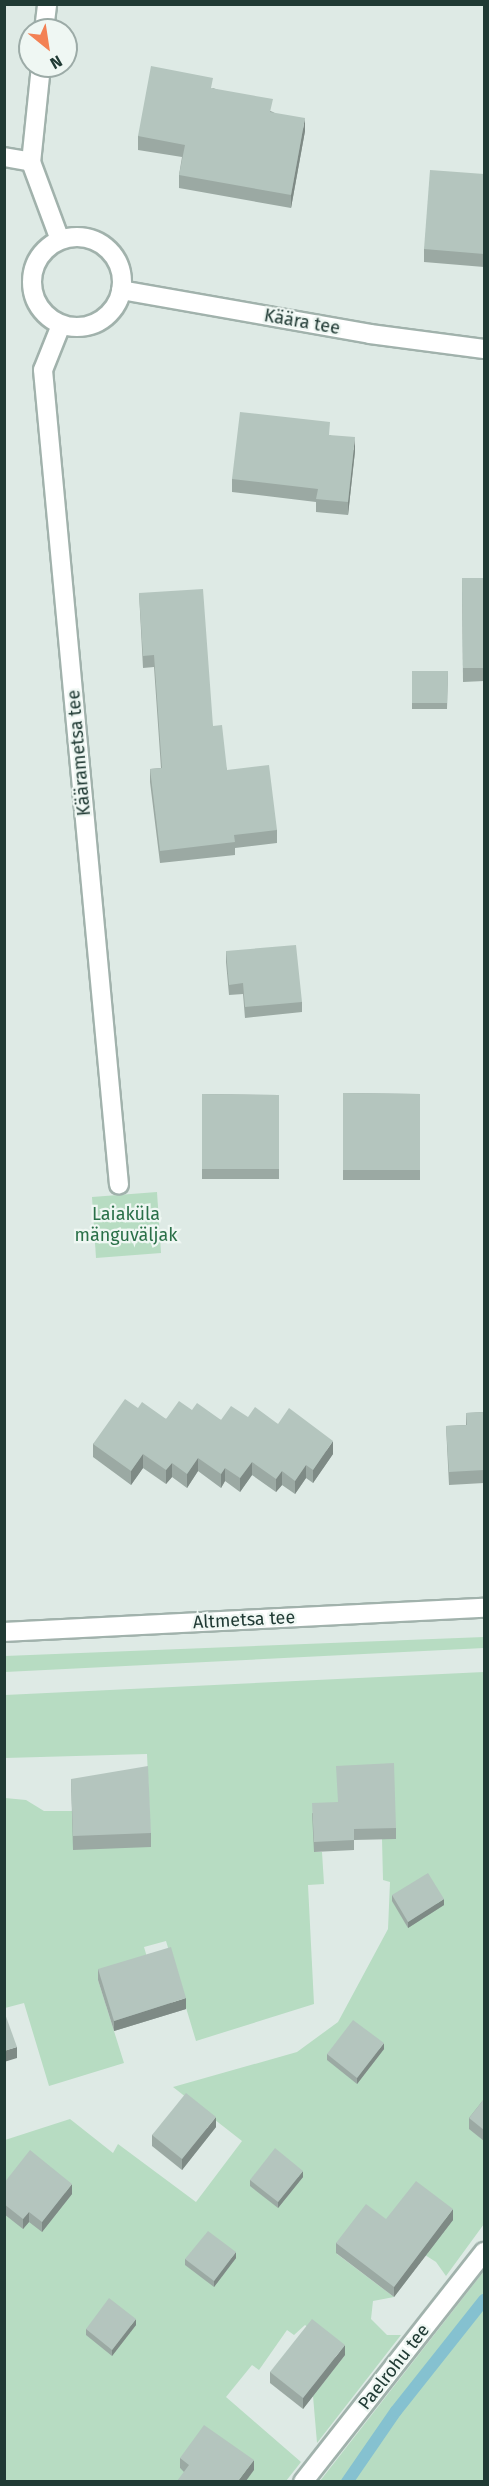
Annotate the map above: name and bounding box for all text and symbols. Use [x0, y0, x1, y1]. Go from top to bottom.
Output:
north arrow [18, 18, 78, 78]
text: N [47, 51, 66, 73]
street label: Käära tee [262, 305, 342, 339]
street label: Käärametsa tee [63, 689, 95, 817]
park label: Laiaküla mänguväljak [75, 1204, 177, 1246]
street label: Altmetsa tee [192, 1607, 296, 1633]
street label: Paelrohu tee [354, 2320, 434, 2414]

